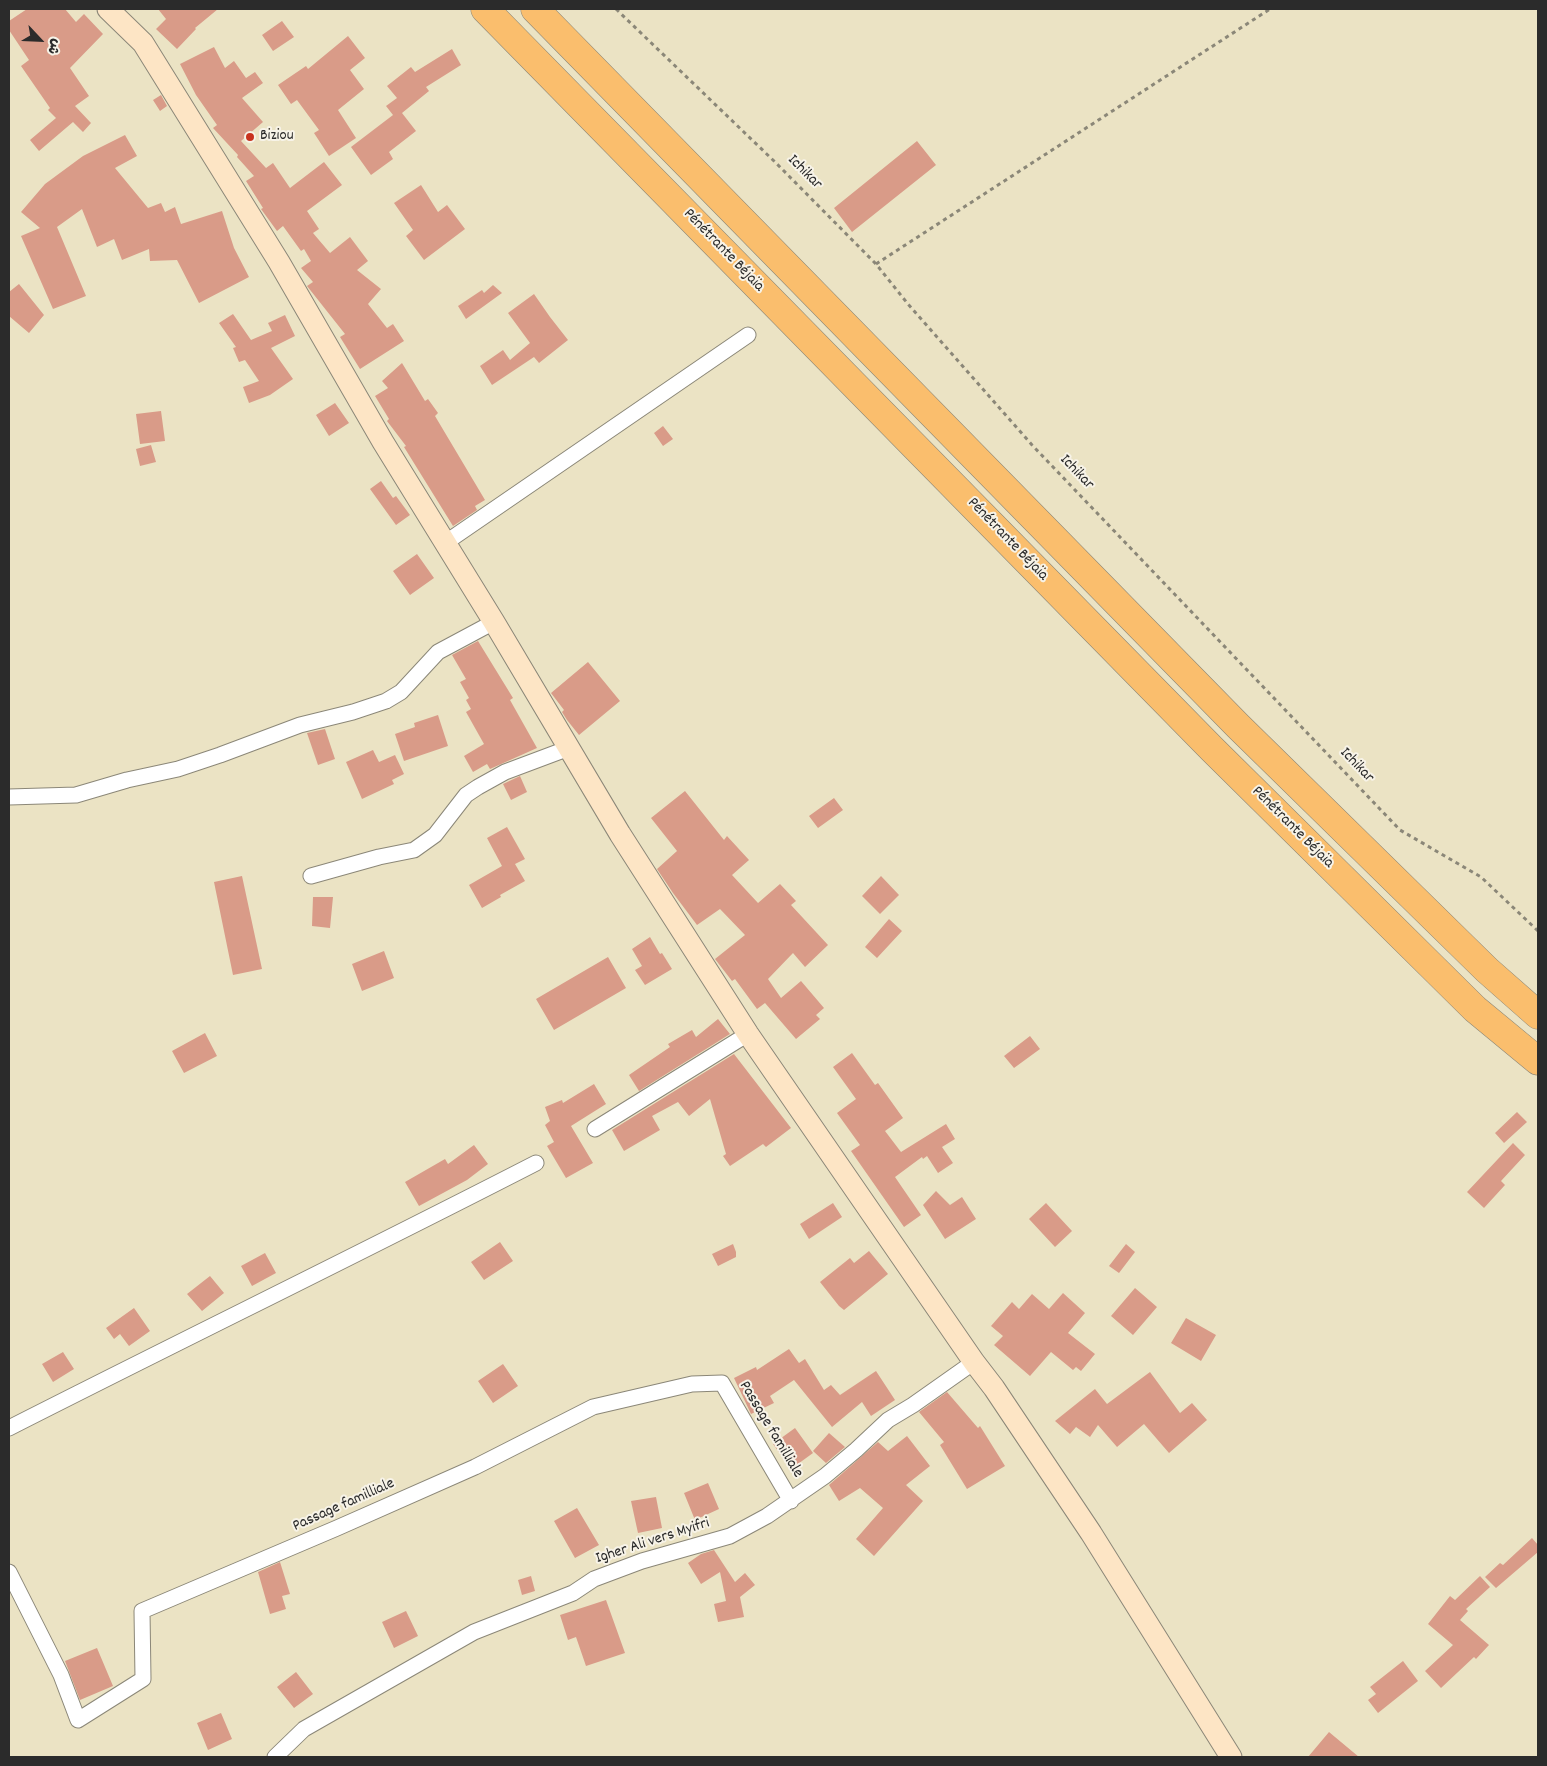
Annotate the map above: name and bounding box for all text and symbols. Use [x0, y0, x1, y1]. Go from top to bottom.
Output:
north arrow [15, 15, 65, 65]
text: ش [41, 35, 66, 58]
place label: Biziou [260, 127, 294, 147]
marker: Biziou [244, 131, 256, 143]
street label: Ichikar [782, 151, 826, 195]
street label: Pénétrante Béjaïa [678, 205, 768, 297]
street label: Ichikar [1055, 451, 1097, 495]
street label: Pénétrante Béjaïa [962, 494, 1052, 586]
street label: Ichikar [1335, 744, 1377, 788]
street label: Pénétrante Béjaïa [1247, 783, 1337, 873]
street label: Passage familliale [734, 1378, 806, 1482]
street label: Passage familliale [290, 1475, 398, 1537]
street label: Igher Ali vers Myifri [594, 1515, 712, 1569]

